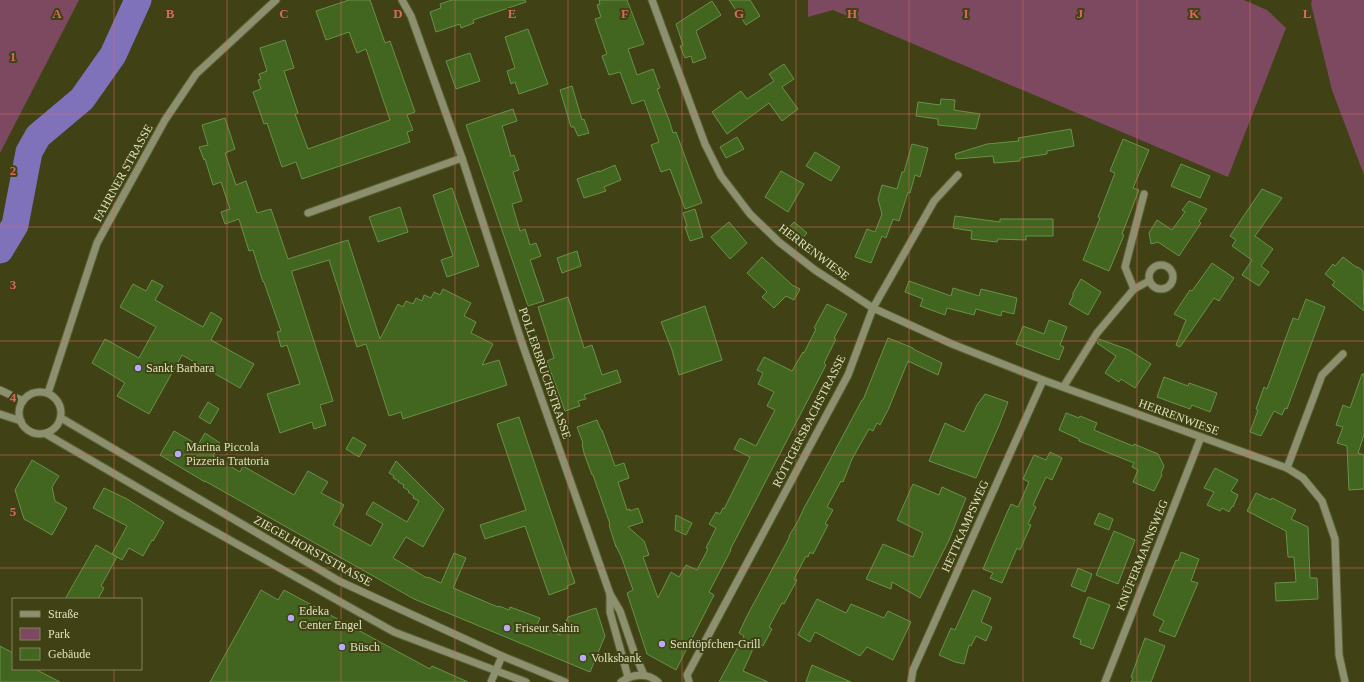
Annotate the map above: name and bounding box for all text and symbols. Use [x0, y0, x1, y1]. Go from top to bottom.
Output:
text: A [52, 6, 62, 21]
text: B [166, 6, 175, 21]
text: C [279, 6, 289, 21]
text: D [393, 6, 403, 21]
text: E [508, 6, 516, 21]
text: F [621, 6, 629, 21]
text: G [734, 6, 744, 21]
text: H [847, 6, 857, 21]
text: I [963, 6, 969, 21]
text: J [1077, 6, 1084, 21]
text: K [1189, 6, 1200, 21]
text: L [1303, 6, 1312, 21]
text: 1 [10, 49, 16, 64]
street label: FAHRNER STRASSE [90, 122, 156, 224]
text: 2 [10, 163, 16, 178]
street label: HERRENWIESE [776, 221, 852, 283]
text: 3 [10, 277, 17, 292]
street label: POLLERBRUCHSTRASSE [516, 305, 574, 441]
street label: RÖTTGERSBACHSTRASSE [769, 352, 849, 490]
place label: Sankt Barbara [146, 361, 215, 375]
marker: Sankt Barbara [133, 363, 143, 373]
text: 4 [10, 390, 17, 405]
street label: HERRENWIESE [1137, 396, 1221, 438]
place label: Marina Piccola Pizzeria Trattoria [186, 440, 270, 468]
marker: Marina Piccola Pizzeria Trattoria [173, 449, 183, 459]
street label: HETTKAMPSWEG [938, 477, 992, 574]
street label: KNÜFERMANNSWEG [1113, 497, 1171, 613]
text: 5 [10, 504, 17, 519]
street label: ZIEGELHORSTSTRASSE [252, 513, 374, 589]
legend [12, 598, 142, 670]
place label: Edeka Center Engel [299, 604, 363, 632]
text: Straße [48, 607, 79, 621]
marker: Edeka Center Engel [286, 613, 296, 623]
place label: Friseur Sahin [515, 621, 579, 635]
marker: Friseur Sahin [502, 623, 512, 633]
text: Park [48, 627, 70, 641]
place label: Senftöpfchen-Grill [670, 637, 761, 651]
marker: Senftöpfchen-Grill [657, 639, 667, 649]
place label: Büsch [350, 640, 380, 654]
marker: Büsch [337, 642, 347, 652]
text: Gebäude [48, 647, 91, 661]
place label: Volksbank [591, 651, 641, 665]
marker: Volksbank [578, 653, 588, 663]

